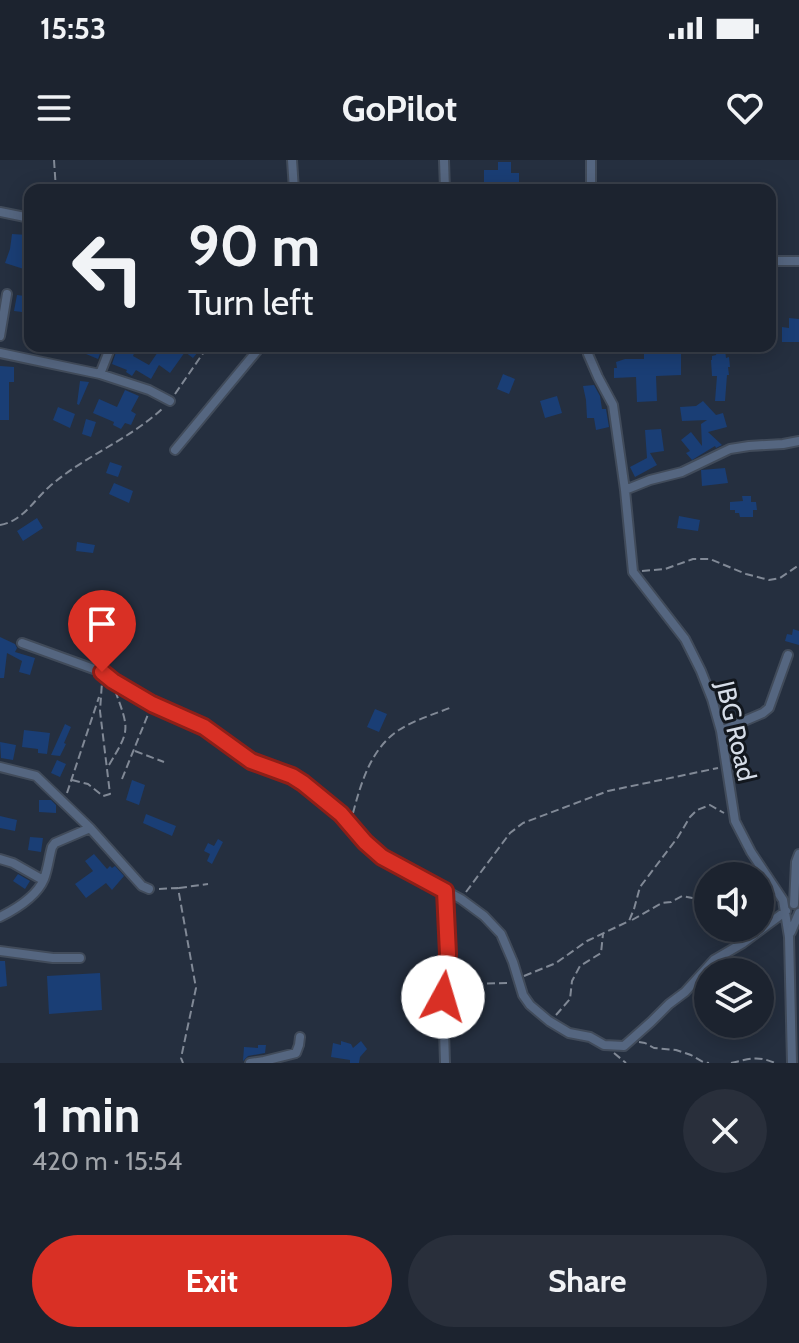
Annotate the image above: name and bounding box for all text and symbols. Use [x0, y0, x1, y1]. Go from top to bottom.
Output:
text: 15:53 [40, 10, 106, 47]
icon: menu [32, 86, 76, 130]
text: GoPilot [342, 86, 457, 130]
icon: heart [723, 86, 767, 130]
text: 90 m [188, 212, 320, 280]
icon: left [56, 216, 160, 320]
text: Turn left [188, 280, 313, 324]
pin [68, 590, 136, 672]
icon: arrive [80, 602, 124, 646]
street label: JBG Road [709, 677, 763, 784]
map controls [694, 862, 774, 1038]
button: sound [694, 862, 774, 942]
position arrow [401, 955, 485, 1039]
button: layers [694, 958, 774, 1038]
text: 1 min [32, 1086, 140, 1144]
button: close [683, 1089, 767, 1173]
text: 420 m · 15:54 [32, 1145, 182, 1177]
button: Exit [32, 1235, 392, 1327]
button: Share [408, 1235, 767, 1327]

